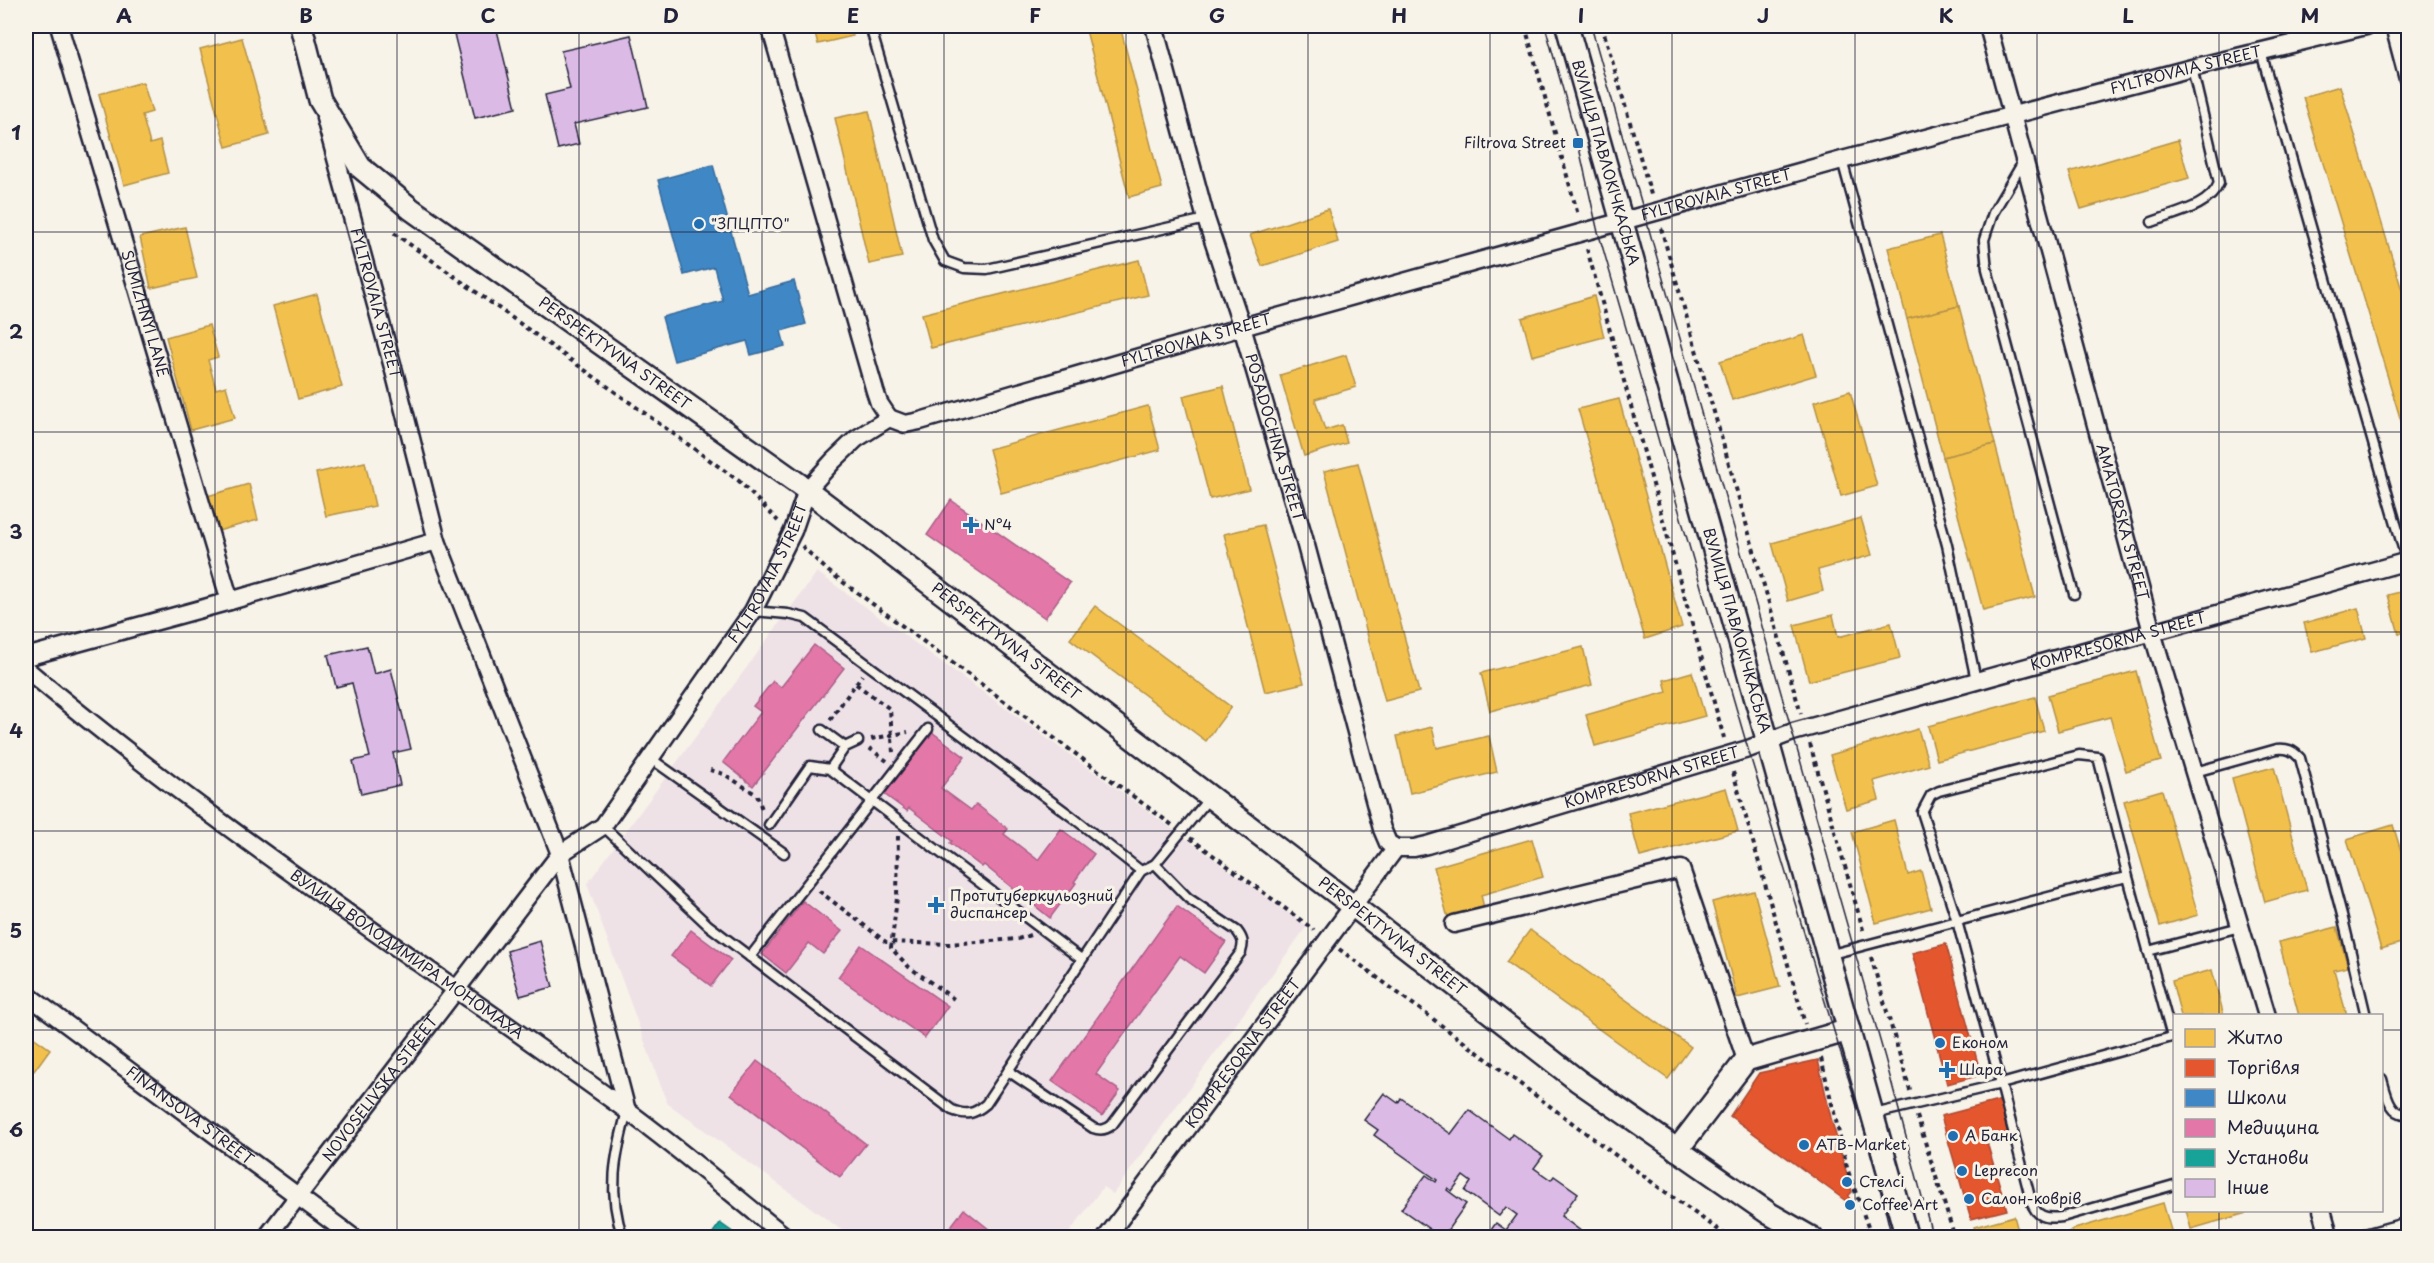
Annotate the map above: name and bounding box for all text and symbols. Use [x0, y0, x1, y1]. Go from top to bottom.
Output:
text: A [116, 0, 132, 30]
text: B [299, 0, 313, 30]
text: C [480, 0, 496, 30]
text: D [663, 0, 679, 30]
text: E [847, 0, 859, 30]
text: F [1029, 0, 1041, 30]
text: G [1209, 0, 1225, 30]
text: H [1391, 0, 1407, 30]
text: I [1578, 0, 1584, 30]
text: J [1757, 0, 1769, 30]
text: K [1939, 0, 1954, 30]
text: L [2122, 0, 2134, 30]
text: M [2301, 0, 2319, 30]
street label: FYLTROVAIA STREET [2107, 38, 2264, 99]
street label: ВУЛИЦЯ ПАВЛОКІЧКАСЬКА [1567, 57, 1647, 268]
text: 1 [11, 117, 21, 147]
place label: Filtrova Street [1464, 130, 1566, 153]
marker: Filtrova Street [1571, 136, 1585, 150]
street label: FYLTROVAIA STREET [1638, 161, 1794, 226]
place label: "ЗПЦПТО" [711, 211, 790, 234]
marker: "ЗПЦПТО" [692, 217, 706, 231]
street label: FYLTROVAIA STREET [345, 225, 409, 381]
street label: SUMIZHNYI LANE [116, 247, 176, 380]
street label: PERSPEKTYVNA STREET [534, 290, 697, 415]
street label: FYLTROVAIA STREET [1118, 306, 1274, 372]
text: 2 [9, 316, 23, 346]
street label: POSADOCHNA STREET [1240, 351, 1312, 525]
street label: AMATORSKA STREET [2092, 441, 2156, 603]
street label: FYLTROVAIA STREET [721, 499, 812, 647]
place label: N°4 [984, 512, 1012, 535]
text: 3 [9, 516, 23, 546]
marker: N°4 [962, 516, 980, 534]
street label: ВУЛИЦЯ ПАВЛОКІЧКАСЬКА [1698, 525, 1778, 736]
street label: PERSPEKTYVNA STREET [927, 576, 1087, 705]
street label: KOMPRESORNA STREET [2027, 605, 2209, 676]
text: 4 [9, 715, 23, 745]
street label: KOMPRESORNA STREET [1561, 739, 1742, 813]
street label: ВУЛИЦЯ ВОЛОДИМИРА МОНОМАХА [286, 863, 529, 1044]
street label: PERSPEKTYVNA STREET [1314, 870, 1473, 1001]
place label: Протитуберкульозний диспансер [950, 883, 1113, 923]
marker: Протитуберкульозний диспансер [927, 896, 945, 914]
text: 5 [10, 915, 22, 945]
street label: KOMPRESORNA STREET [1179, 972, 1306, 1132]
street label: NOVOSELIVSKA STREET [316, 1009, 443, 1166]
legend [2173, 1014, 2383, 1212]
text: Житло [2227, 1023, 2283, 1050]
place label: Економ [1952, 1030, 2009, 1053]
marker: Економ [1933, 1036, 1947, 1050]
text: Торгівля [2227, 1053, 2300, 1080]
place label: Шара [1959, 1057, 2003, 1080]
street label: FINANSOVA STREET [122, 1059, 260, 1170]
marker: Шара [1940, 1063, 1954, 1077]
text: Школи [2227, 1083, 2287, 1110]
text: Медицина [2227, 1113, 2319, 1140]
text: 6 [9, 1114, 23, 1144]
place label: А Банк [1965, 1123, 2018, 1146]
marker: А Банк [1946, 1129, 1960, 1143]
place label: ATB-Market [1816, 1132, 1907, 1155]
marker: ATB-Market [1797, 1138, 1811, 1152]
text: Установи [2227, 1143, 2309, 1170]
place label: Leprecon [1974, 1158, 2038, 1181]
marker: Leprecon [1955, 1164, 1969, 1178]
place label: Стелсі [1859, 1169, 1905, 1192]
text: Інше [2227, 1173, 2269, 1200]
marker: Стелсі [1840, 1175, 1854, 1189]
place label: Салон-коврів [1981, 1186, 2081, 1209]
place label: Coffee Art [1862, 1192, 1938, 1215]
marker: Салон-коврів [1962, 1192, 1976, 1206]
marker: Coffee Art [1843, 1198, 1857, 1212]

